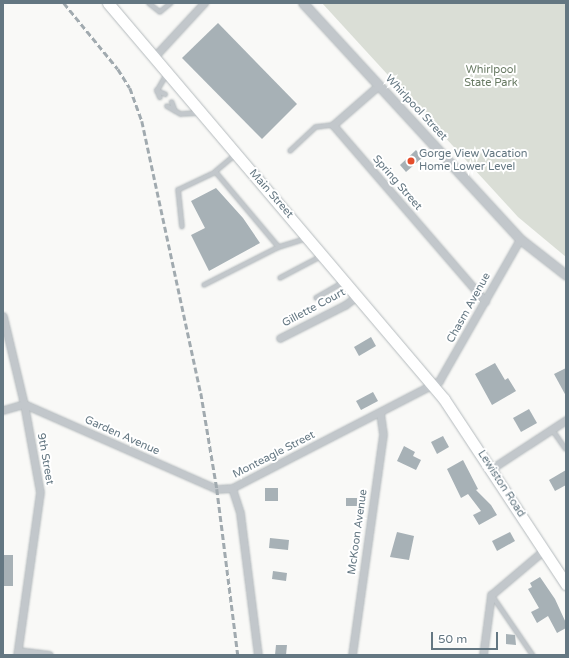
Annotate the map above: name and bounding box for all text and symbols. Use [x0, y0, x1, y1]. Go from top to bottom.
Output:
park label: Whirlpool State Park [464, 64, 518, 90]
street label: Whirlpool Street [382, 72, 450, 144]
place label: Gorge View Vacation Home Lower Level [419, 148, 528, 174]
street label: Spring Street [370, 153, 424, 213]
marker: Gorge View Vacation Home Lower Level [406, 156, 416, 166]
street label: Main Street [246, 167, 296, 221]
street label: Chasm Avenue [444, 271, 494, 345]
street label: Gillette Court [280, 286, 348, 330]
street label: Garden Avenue [82, 414, 162, 458]
street label: Monteagle Street [231, 429, 317, 481]
street label: 9th Street [34, 432, 56, 486]
street label: Lewiston Road [474, 448, 528, 520]
street label: McKoon Avenue [345, 488, 371, 576]
scale bar [433, 624, 500, 650]
text: 50 m [438, 632, 467, 646]

